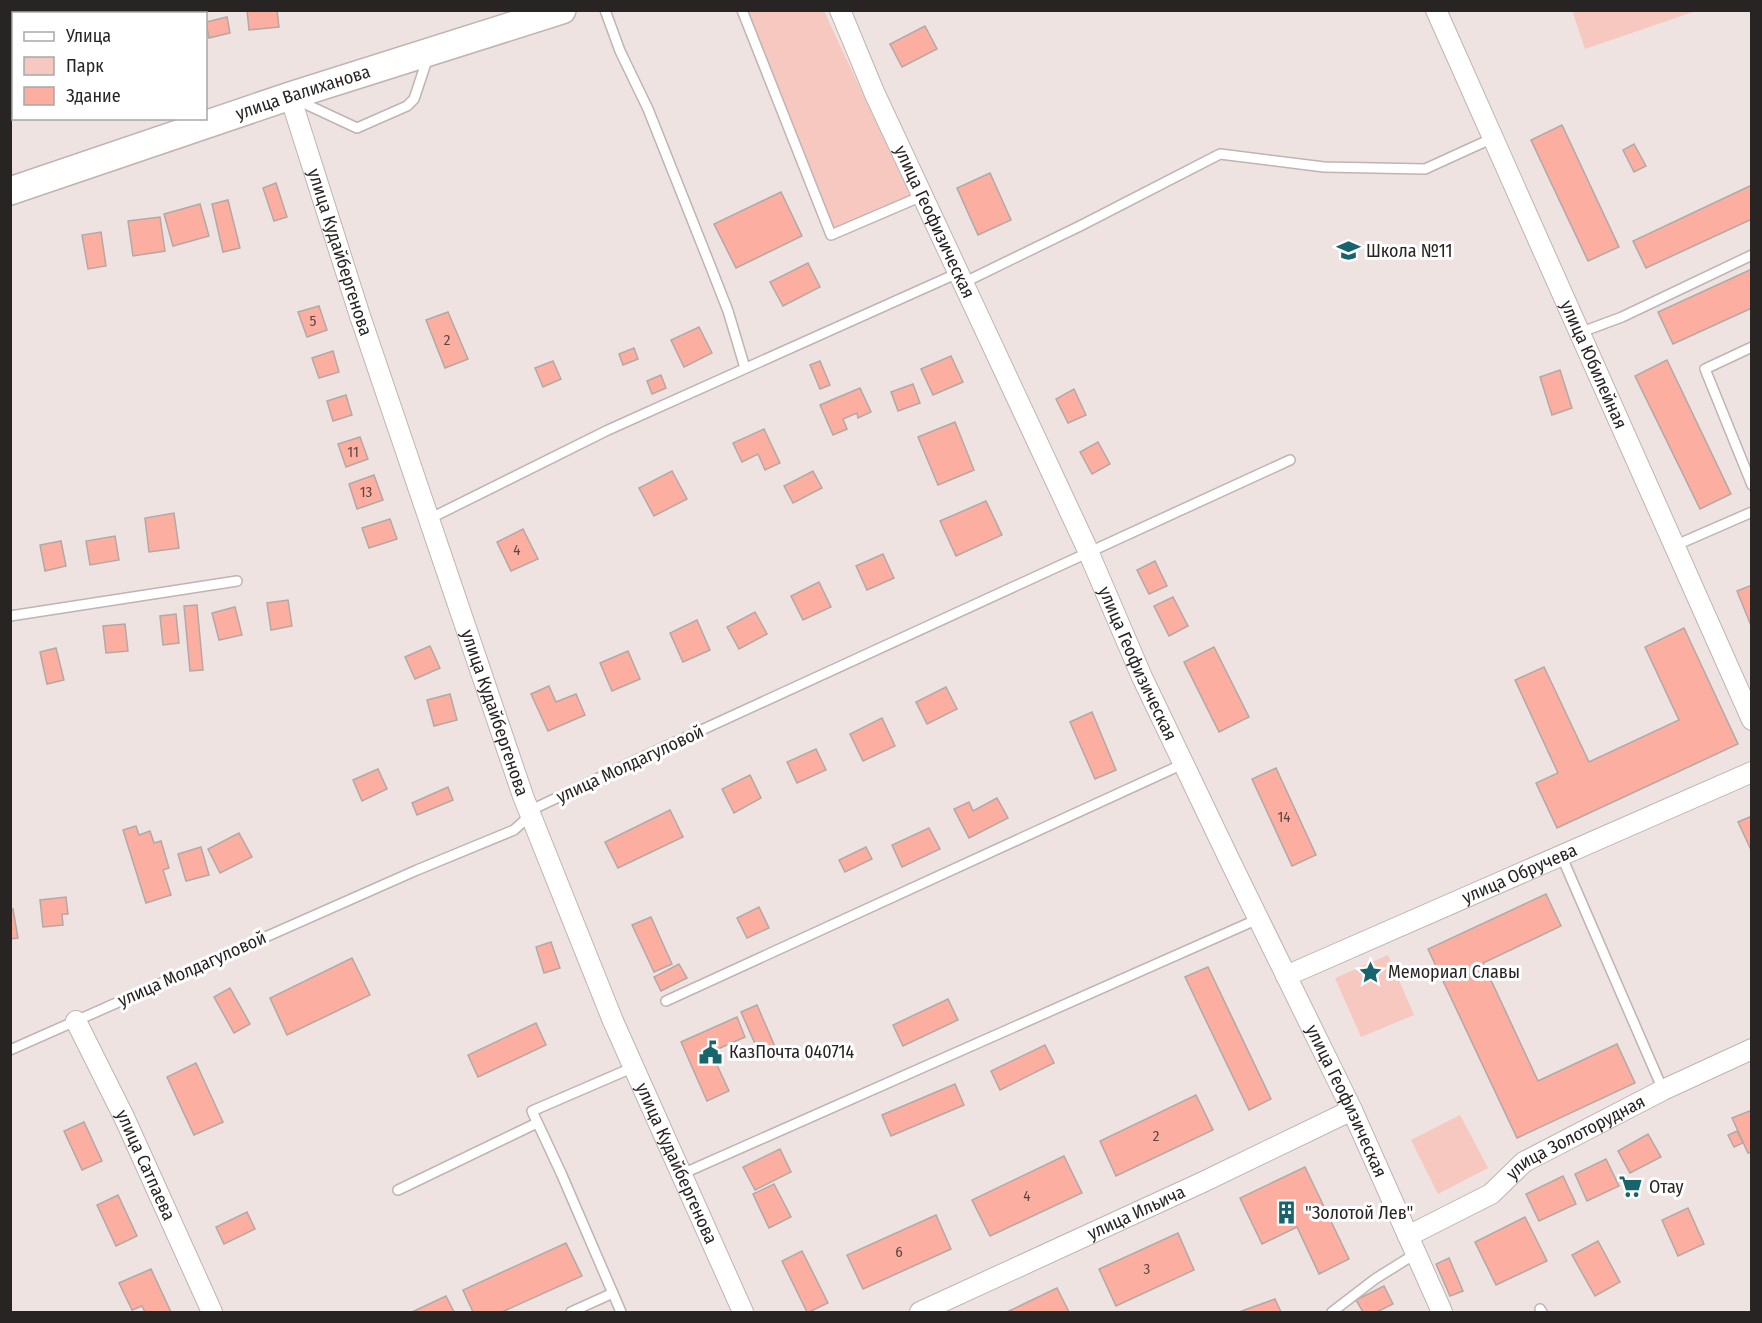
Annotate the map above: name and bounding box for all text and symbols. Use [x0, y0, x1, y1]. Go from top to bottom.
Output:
legend [12, 12, 207, 120]
text: Улица [65, 25, 111, 47]
text: Парк [66, 55, 104, 77]
street label: улица Валиханова [233, 60, 373, 125]
text: Здание [66, 85, 121, 107]
street label: улица Геофизическая [889, 142, 980, 302]
street label: улица Кудайбергенова [303, 166, 377, 339]
school or university icon: Школа №11 [1335, 238, 1361, 264]
place label: Школа №11 [1366, 240, 1453, 262]
street label: улица Юбилейная [1556, 297, 1632, 432]
house number: 5 [310, 312, 317, 330]
house number: 2 [444, 331, 451, 349]
house number: 11 [347, 443, 359, 461]
house number: 13 [360, 483, 373, 501]
house number: 4 [513, 541, 521, 559]
street label: улица Геофизическая [1094, 583, 1182, 744]
street label: улица Кудайбергенова [456, 627, 533, 799]
street label: улица Молдагуловой [553, 720, 707, 808]
house number: 14 [1277, 808, 1291, 826]
street label: улица Обручева [1459, 839, 1581, 908]
street label: улица Молдагуловой [114, 926, 270, 1012]
place icon: Мемориал Славы [1357, 959, 1383, 985]
place label: Мемориал Славы [1388, 961, 1520, 983]
street label: улица Геофизическая [1301, 1021, 1392, 1181]
public building icon: КазПочта 040714 [698, 1039, 724, 1065]
place label: КазПочта 040714 [729, 1041, 854, 1063]
street label: улица Кудайбергенова [631, 1079, 722, 1248]
street label: улица Золоторудная [1501, 1090, 1649, 1184]
street label: улица Сатпаева [111, 1106, 180, 1224]
house number: 2 [1153, 1127, 1160, 1145]
supermarket icon: Отау [1618, 1174, 1644, 1200]
place label: Отау [1649, 1176, 1684, 1198]
street label: улица Ильича [1084, 1181, 1189, 1245]
house number: 4 [1023, 1187, 1031, 1205]
building icon: "Золотой Лев" [1274, 1200, 1300, 1226]
place label: "Золотой Лев" [1305, 1202, 1413, 1224]
house number: 6 [895, 1243, 903, 1261]
house number: 3 [1144, 1260, 1151, 1278]

